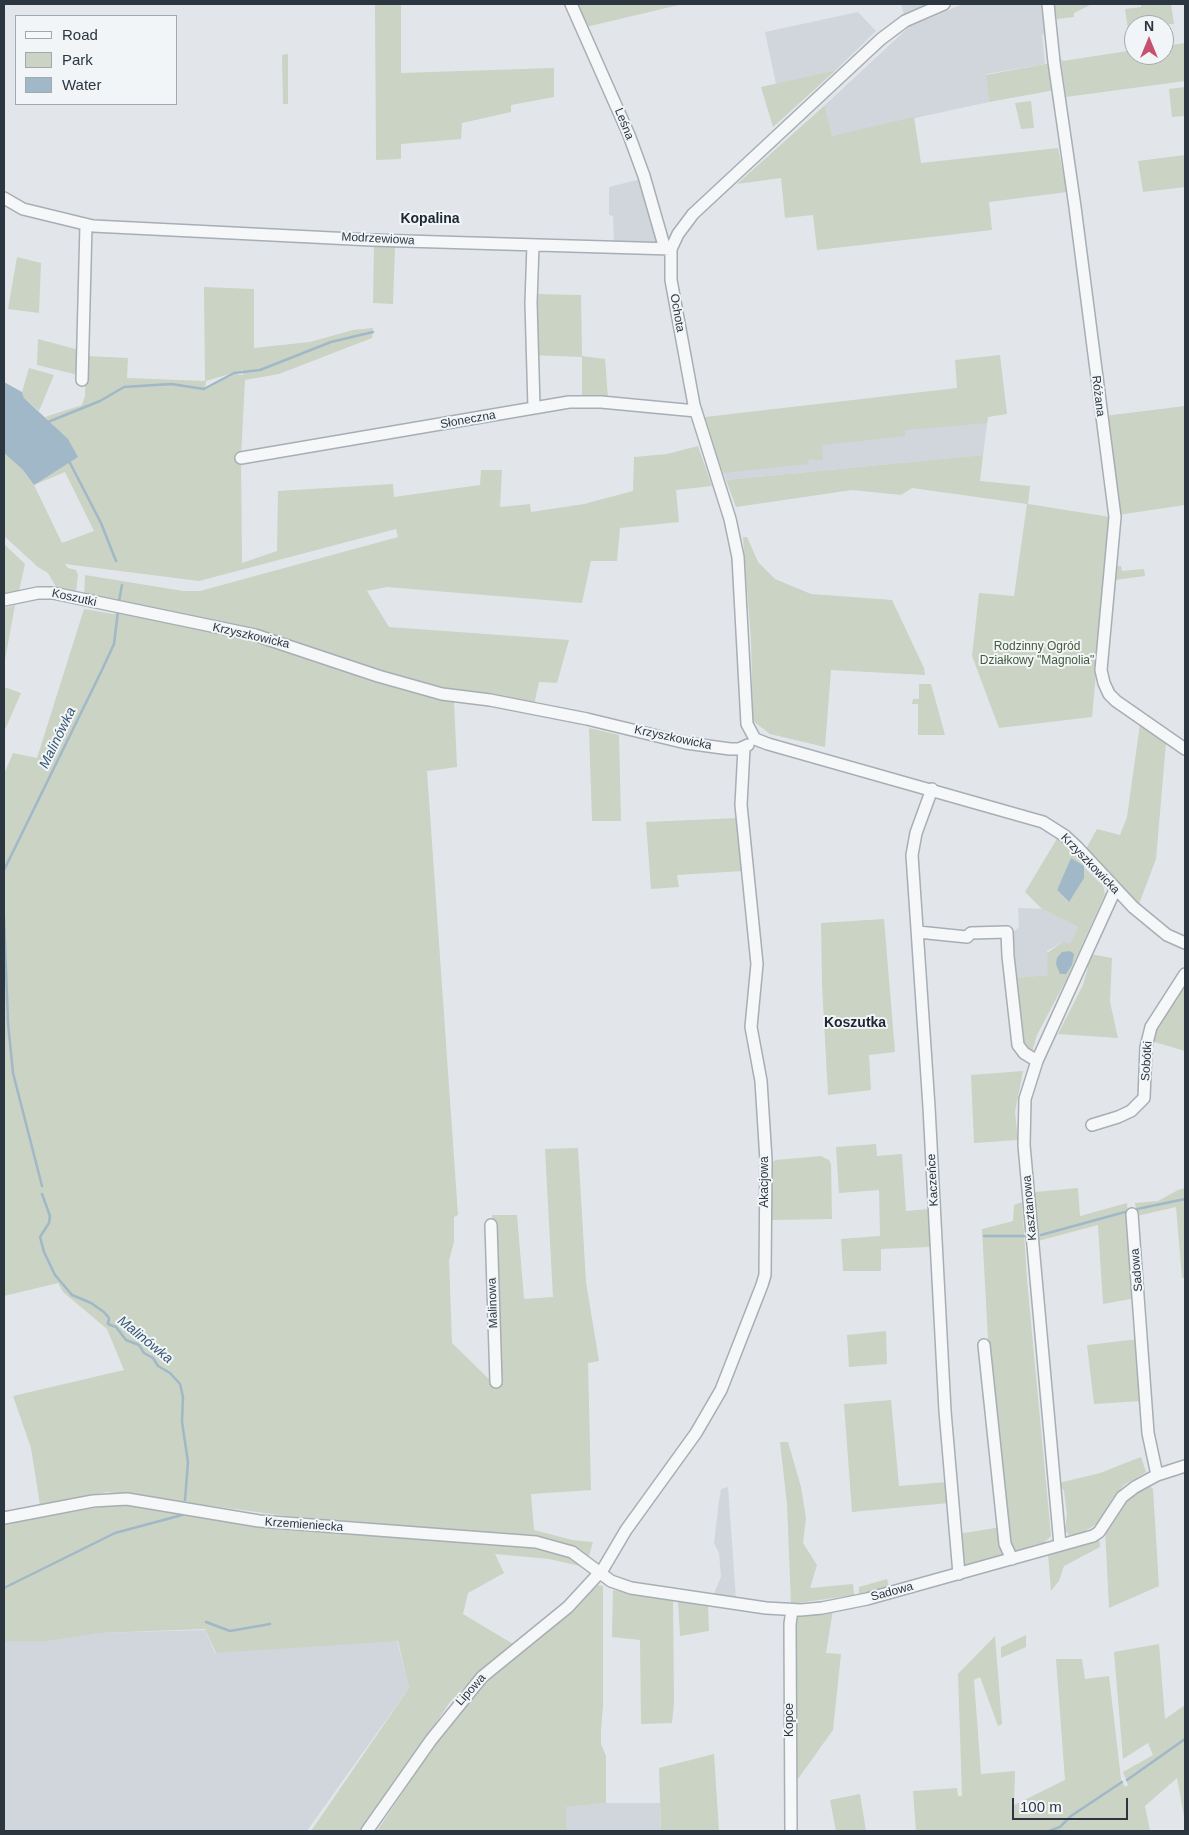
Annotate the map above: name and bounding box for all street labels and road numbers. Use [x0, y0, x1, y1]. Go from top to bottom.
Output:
street label: Leśna [611, 106, 637, 142]
street label: Modrzewiowa [341, 230, 415, 248]
street label: Ochota [667, 293, 687, 333]
street label: Różana [1088, 375, 1108, 417]
street label: Słoneczna [439, 408, 497, 432]
street label: Koszutki [50, 586, 98, 610]
street label: Krzyszkowicka [211, 620, 291, 652]
street label: Krzyszkowicka [633, 723, 713, 753]
street label: Krzyszkowicka [1057, 831, 1123, 897]
street label: Sobótki [1138, 1041, 1156, 1081]
street label: Kaczeńce [924, 1153, 942, 1207]
street label: Akacjowa [758, 1156, 772, 1208]
street label: Kasztanowa [1020, 1175, 1040, 1241]
street label: Sadowa [1128, 1248, 1146, 1292]
street label: Malinowa [485, 1277, 501, 1329]
street label: Krzemieniecka [264, 1515, 344, 1535]
street label: Sadowa [869, 1579, 915, 1605]
street label: Lipowa [453, 1671, 489, 1709]
street label: Kopce [783, 1703, 797, 1737]

